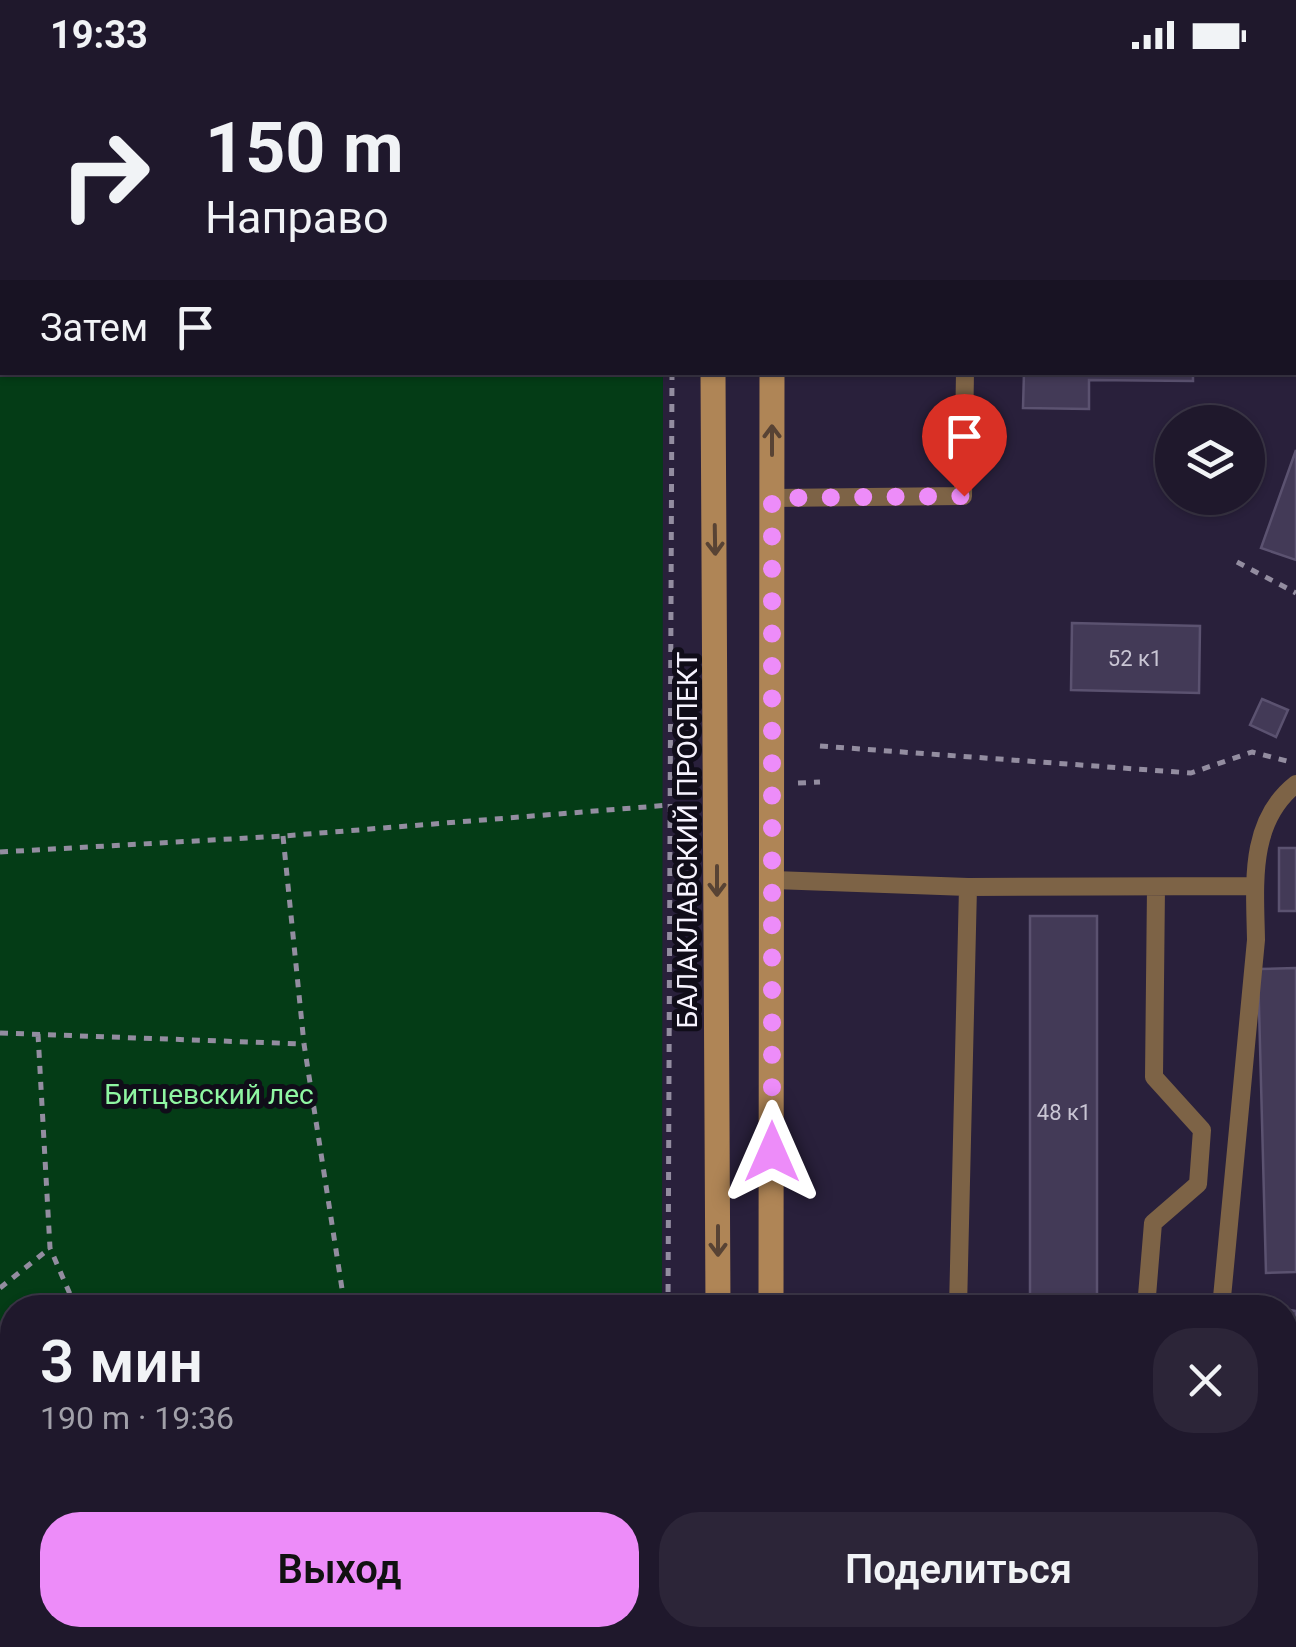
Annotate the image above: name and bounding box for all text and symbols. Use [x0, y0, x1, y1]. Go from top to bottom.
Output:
text: 19:33 [50, 13, 148, 57]
text: 150 m [205, 107, 404, 189]
icon: right [40, 110, 170, 240]
text: Направо [205, 191, 389, 244]
icon: arrive [168, 300, 223, 355]
text: Затем [40, 306, 148, 350]
pin [922, 394, 1007, 497]
map controls [1155, 405, 1265, 515]
button: layers [1155, 405, 1265, 515]
icon: arrive [937, 409, 992, 464]
one-way arrow [762, 425, 782, 458]
one-way arrow [706, 522, 724, 555]
house number: 52 к1 [1108, 646, 1162, 671]
street label: БАЛАКЛАВСКИЙ ПРОСПЕКТ [671, 651, 704, 1029]
one-way arrow [708, 864, 726, 896]
park label: Битцевский лес [104, 1078, 314, 1111]
position arrow [720, 1100, 824, 1204]
house number: 48 к1 [1037, 1100, 1091, 1125]
one-way arrow [708, 1224, 728, 1256]
text: 3 мин [40, 1326, 203, 1397]
button: close [1153, 1328, 1258, 1433]
text: 190 m · 19:36 [40, 1399, 234, 1437]
button: Выход [40, 1512, 639, 1627]
button: Поделиться [659, 1512, 1258, 1627]

